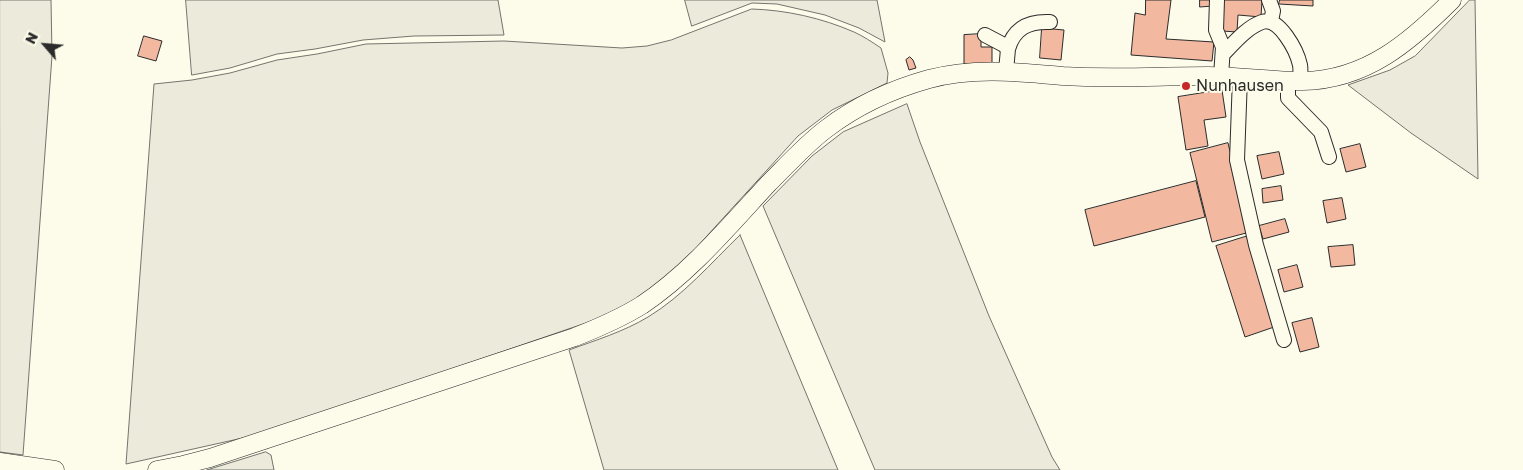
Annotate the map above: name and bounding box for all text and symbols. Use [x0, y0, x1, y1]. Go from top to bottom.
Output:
north arrow [20, 20, 70, 70]
text: N [21, 29, 41, 47]
place label: Nunhausen [1196, 76, 1284, 96]
marker: Nunhausen [1180, 80, 1192, 92]

